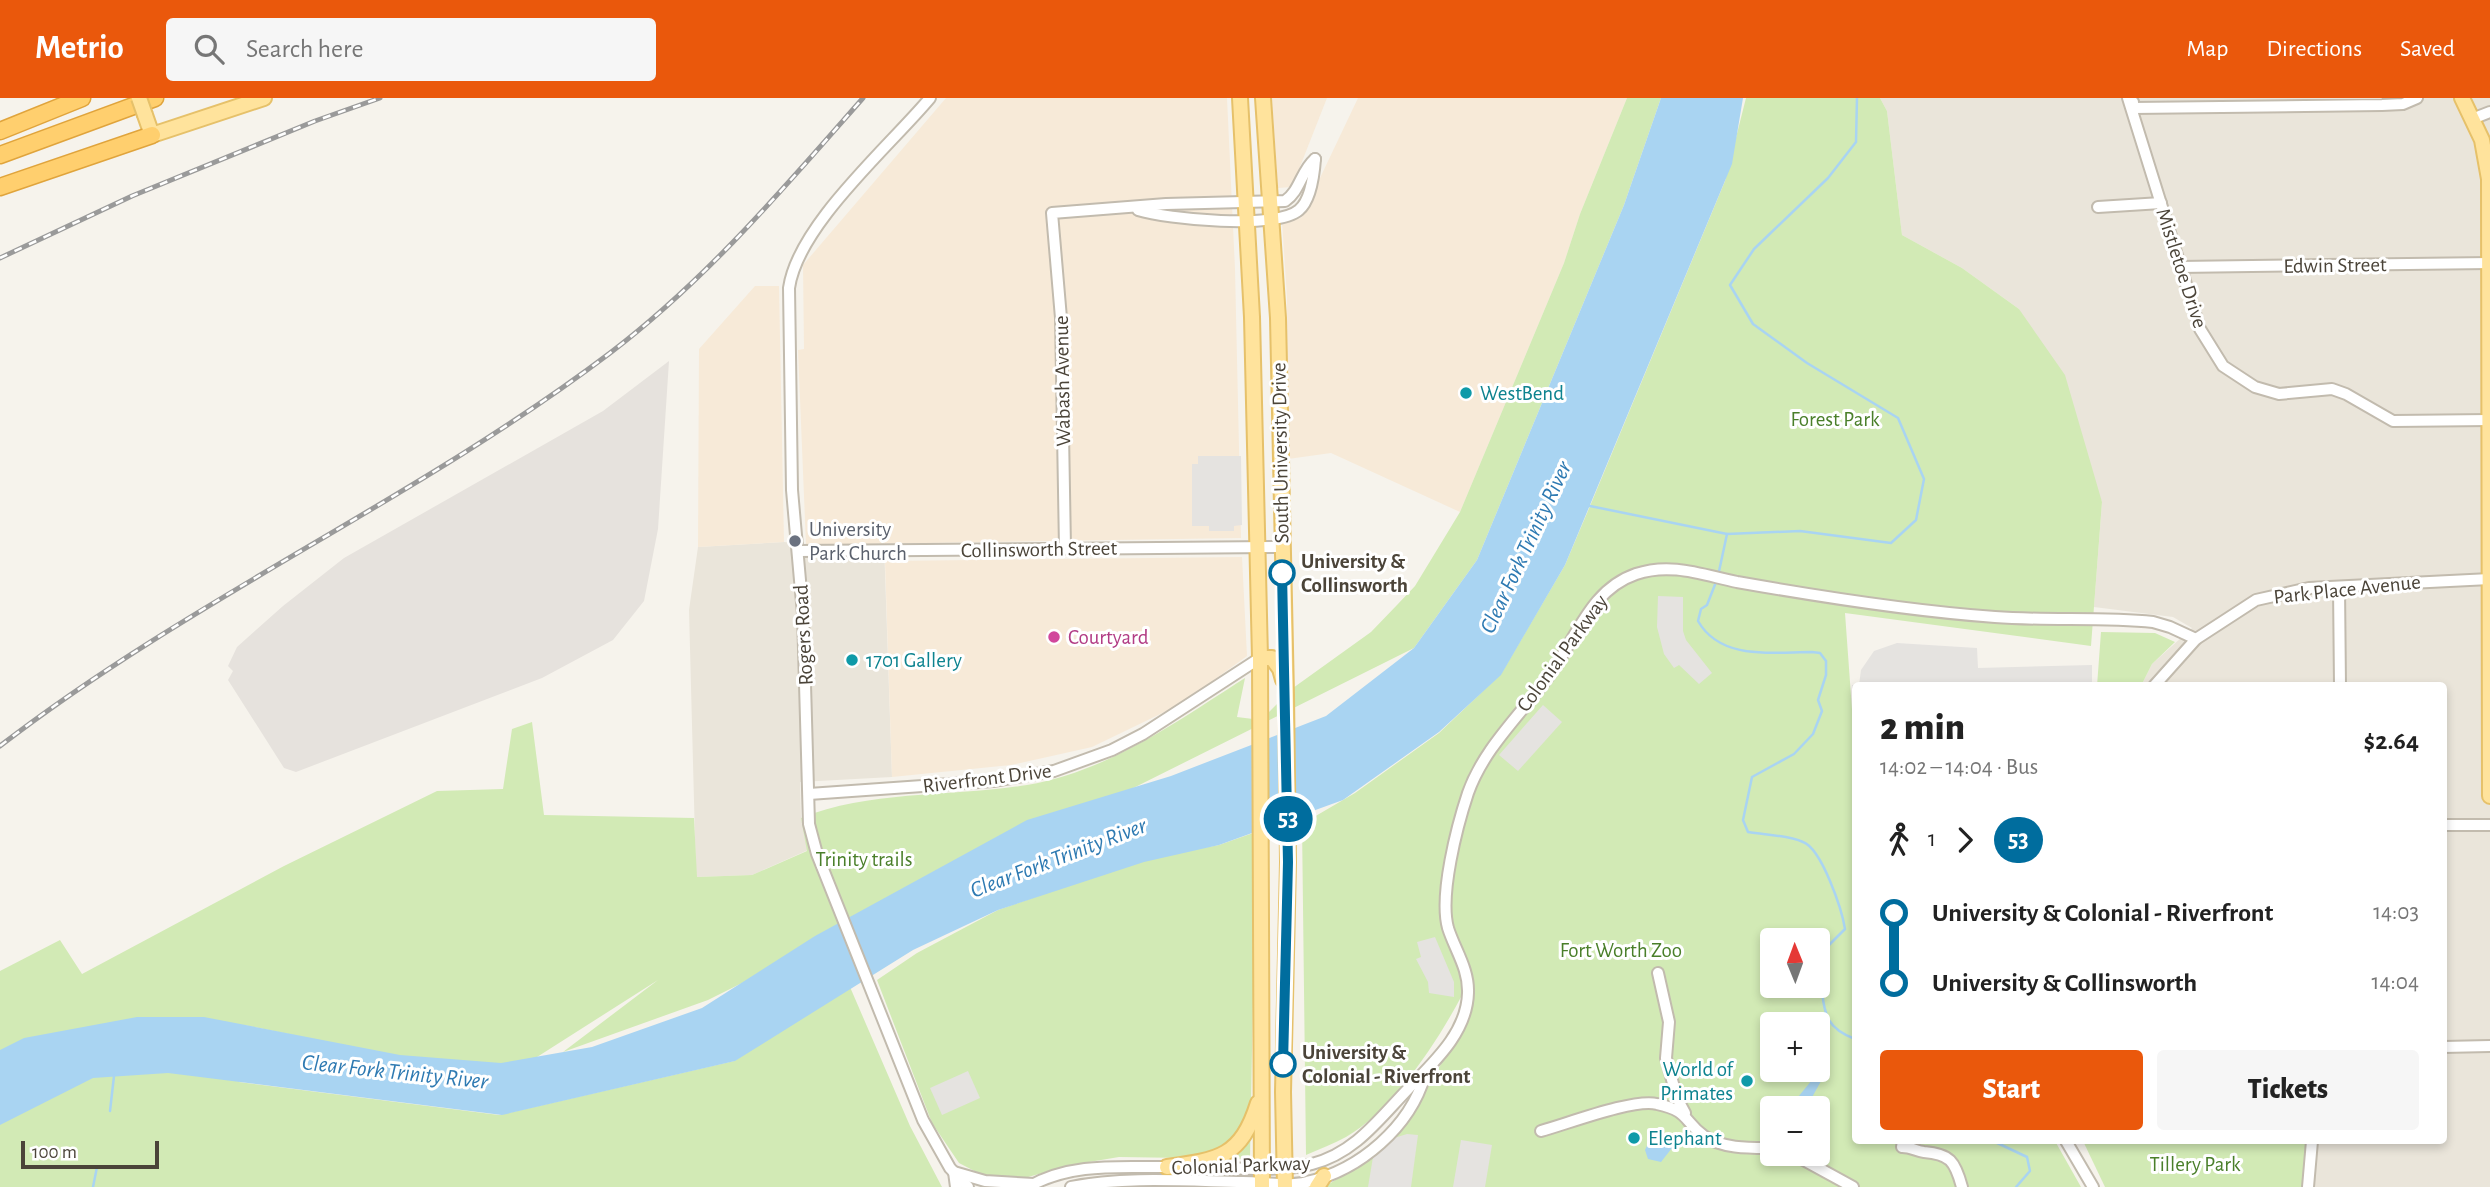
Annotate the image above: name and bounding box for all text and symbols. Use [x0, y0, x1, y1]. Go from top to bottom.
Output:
search box [166, 18, 656, 81]
icon: search [190, 30, 228, 68]
text: Metrio [35, 32, 124, 65]
text: Search here [246, 36, 363, 62]
text: Map [2186, 37, 2228, 61]
text: Directions [2266, 37, 2362, 61]
text: Saved [2400, 37, 2455, 61]
street label: Mistletoe Drive [2152, 206, 2211, 331]
street label: Edwin Street [2283, 254, 2387, 277]
street label: Wabash Avenue [1051, 315, 1074, 447]
street label: South University Drive [1268, 362, 1293, 544]
place label: WestBend [1480, 383, 1564, 404]
marker: WestBend [1458, 385, 1474, 401]
park label: Forest Park [1790, 409, 1880, 430]
water label: Clear Fork Trinity River [1476, 458, 1576, 637]
place label: University Park Church [809, 519, 907, 564]
marker: University Park Church [787, 533, 803, 549]
street label: Collinsworth Street [961, 538, 1118, 561]
place label: University & Collinsworth [1301, 551, 1408, 596]
marker: University & Collinsworth [1269, 560, 1295, 586]
street label: Park Place Avenue [2272, 571, 2422, 608]
street label: Rogers Road [790, 584, 817, 686]
street label: Colonial Parkway [1513, 591, 1612, 716]
place label: Courtyard [1068, 627, 1149, 648]
marker: Courtyard [1046, 629, 1062, 645]
place label: 1701 Gallery [866, 650, 962, 671]
marker: 1701 Gallery [844, 652, 860, 668]
text: 2 min [1880, 709, 1965, 747]
text: $2.64 [2363, 728, 2419, 754]
text: 14:02 – 14:04 · Bus [1880, 756, 2038, 779]
street label: Riverfront Drive [921, 760, 1053, 797]
line badge: 53 [1256, 796, 1320, 842]
text: 53 [1278, 807, 1298, 831]
water label: Clear Fork Trinity River [967, 814, 1150, 903]
icon: walk [1880, 821, 1918, 859]
icon: forward [1946, 821, 1984, 859]
text: 1 [1928, 828, 1936, 851]
text: 53 [2008, 828, 2029, 852]
park label: Trinity trails [816, 849, 912, 870]
text: University & Colonial - Riverfront [1932, 900, 2273, 926]
text: 14:03 [2373, 901, 2419, 924]
north arrow [1760, 928, 1830, 998]
map controls [1760, 928, 1830, 1166]
park label: Fort Worth Zoo [1560, 940, 1682, 961]
text: University & Collinsworth [1932, 970, 2197, 996]
text: 14:04 [2372, 971, 2419, 994]
button: + [1760, 1012, 1830, 1082]
place label: University & Colonial - Riverfront [1302, 1042, 1470, 1087]
button: Start [1880, 1050, 2143, 1130]
button: Tickets [2157, 1050, 2419, 1130]
water label: Clear Fork Trinity River [301, 1051, 489, 1094]
marker: University & Colonial - Riverfront [1270, 1051, 1296, 1077]
place label: World of Primates [1660, 1059, 1735, 1104]
marker: World of Primates [1739, 1073, 1755, 1089]
button: − [1760, 1096, 1830, 1166]
place label: Elephant [1648, 1128, 1722, 1149]
marker: Elephant [1626, 1130, 1642, 1146]
scale bar [21, 1138, 159, 1170]
text: 100 m [32, 1143, 77, 1162]
street label: Colonial Parkway [1171, 1153, 1311, 1178]
park label: Tillery Park [2149, 1154, 2241, 1175]

